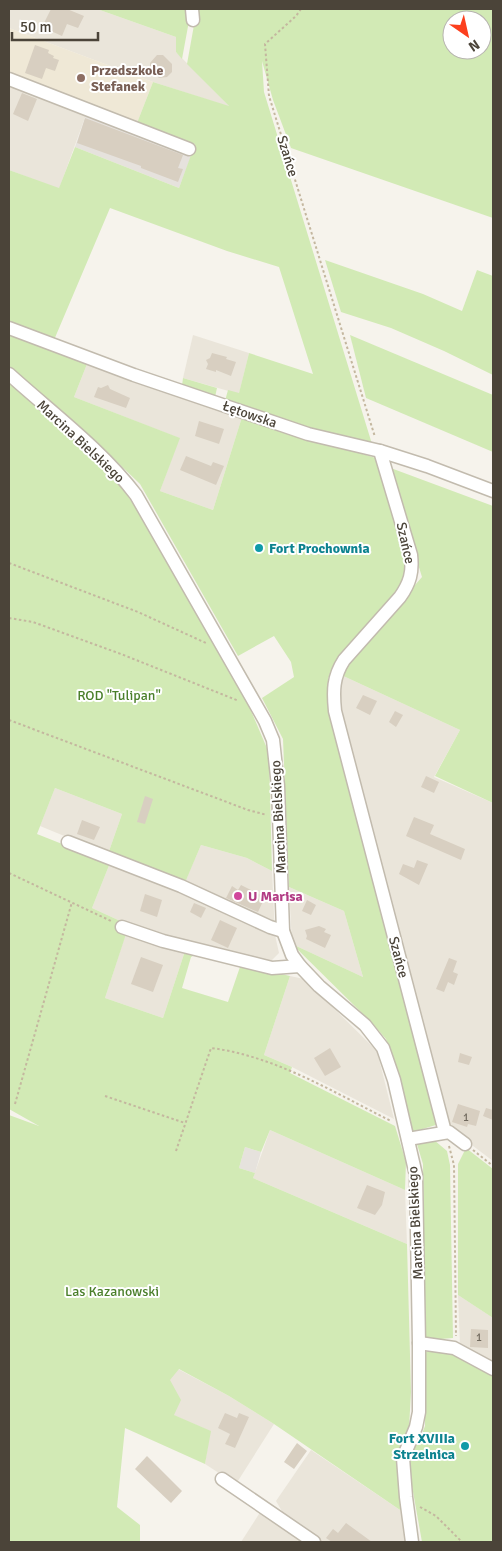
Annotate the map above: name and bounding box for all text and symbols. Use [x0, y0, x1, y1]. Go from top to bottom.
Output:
scale bar [12, 10, 99, 42]
north arrow [442, 10, 492, 60]
text: 50 m [20, 18, 51, 36]
text: N [465, 36, 483, 55]
place label: Przedszkole Stefanek [91, 62, 164, 95]
marker: Przedszkole Stefanek [75, 72, 87, 84]
street label: Szańce [273, 133, 302, 179]
street label: Marcina Bielskiego [33, 396, 128, 486]
street label: Łętowska [220, 397, 279, 432]
street label: Szańce [392, 521, 419, 566]
place label: Fort Prochownia [269, 540, 370, 557]
marker: Fort Prochownia [253, 542, 265, 554]
park label: ROD "Tulipan" [77, 687, 161, 704]
street label: Marcina Bielskiego [267, 760, 290, 874]
place label: U Marisa [248, 888, 303, 905]
marker: U Marisa [232, 890, 244, 902]
street label: Szańce [385, 935, 412, 980]
house number: 1 [463, 1111, 469, 1124]
street label: Marcina Bielskiego [404, 1166, 427, 1280]
park label: Las Kazanowski [65, 1283, 159, 1300]
house number: 1 [476, 1331, 482, 1344]
place label: Fort XVIIIa Strzelnica [389, 1430, 455, 1463]
marker: Fort XVIIIa Strzelnica [459, 1440, 471, 1452]

